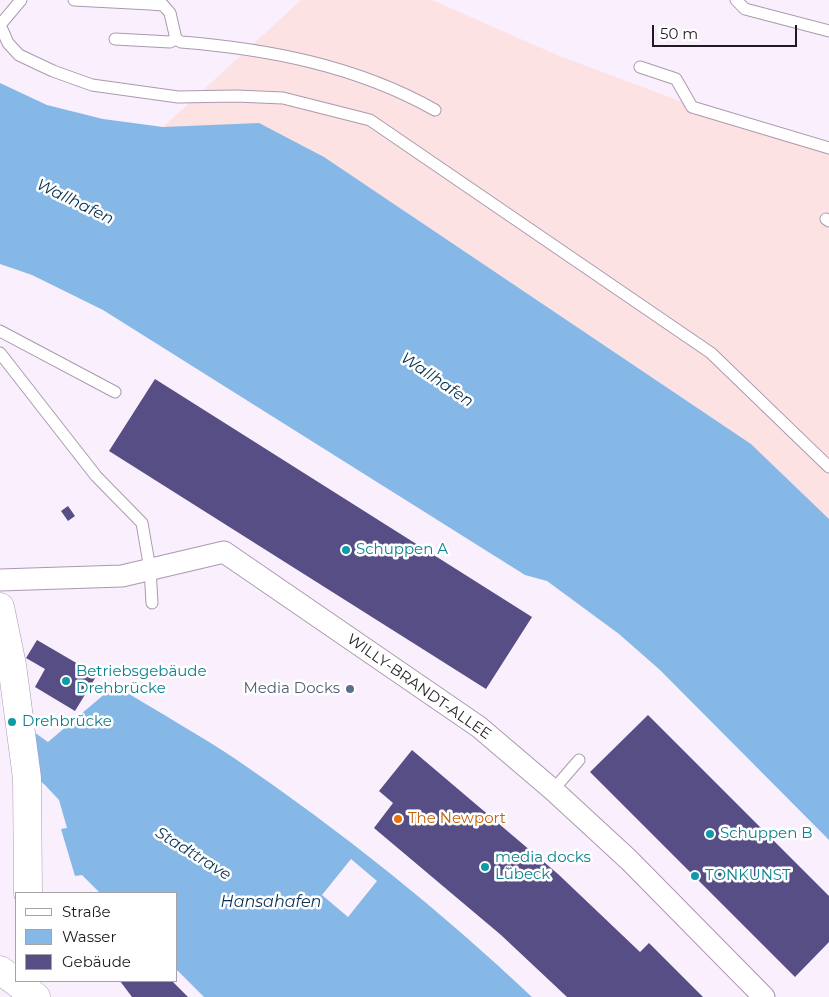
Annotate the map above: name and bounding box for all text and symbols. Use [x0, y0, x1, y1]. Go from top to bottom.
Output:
scale bar [654, 15, 799, 47]
text: 50 m [660, 24, 698, 43]
water label: Wallhafen [33, 175, 117, 229]
water label: Wallhafen [397, 349, 477, 411]
place label: Schuppen A [356, 541, 448, 559]
marker: Schuppen A [340, 544, 352, 556]
street label: WILLY-BRANDT-ALLEE [343, 630, 495, 744]
place label: Betriebsgebäude Drehbrücke [76, 663, 207, 698]
marker: Betriebsgebäude Drehbrücke [60, 675, 72, 687]
place label: Media Docks [243, 680, 340, 698]
marker: Media Docks [344, 683, 356, 695]
place label: Drehbrücke [22, 713, 112, 731]
marker: Drehbrücke [6, 716, 18, 728]
place label: The Newport [408, 810, 506, 828]
marker: The Newport [392, 813, 404, 825]
water label: Stadttrave [152, 823, 234, 885]
place label: Schuppen B [720, 825, 813, 843]
marker: Schuppen B [704, 828, 716, 840]
place label: media docks Lübeck [495, 849, 591, 884]
marker: media docks Lübeck [479, 861, 491, 873]
place label: TONKUNST [705, 867, 791, 885]
marker: TONKUNST [689, 870, 701, 882]
legend [15, 892, 178, 982]
water label: Hansahafen [221, 892, 321, 912]
text: Straße [62, 902, 111, 921]
text: Wasser [62, 927, 116, 946]
text: Gebäude [62, 952, 131, 971]

